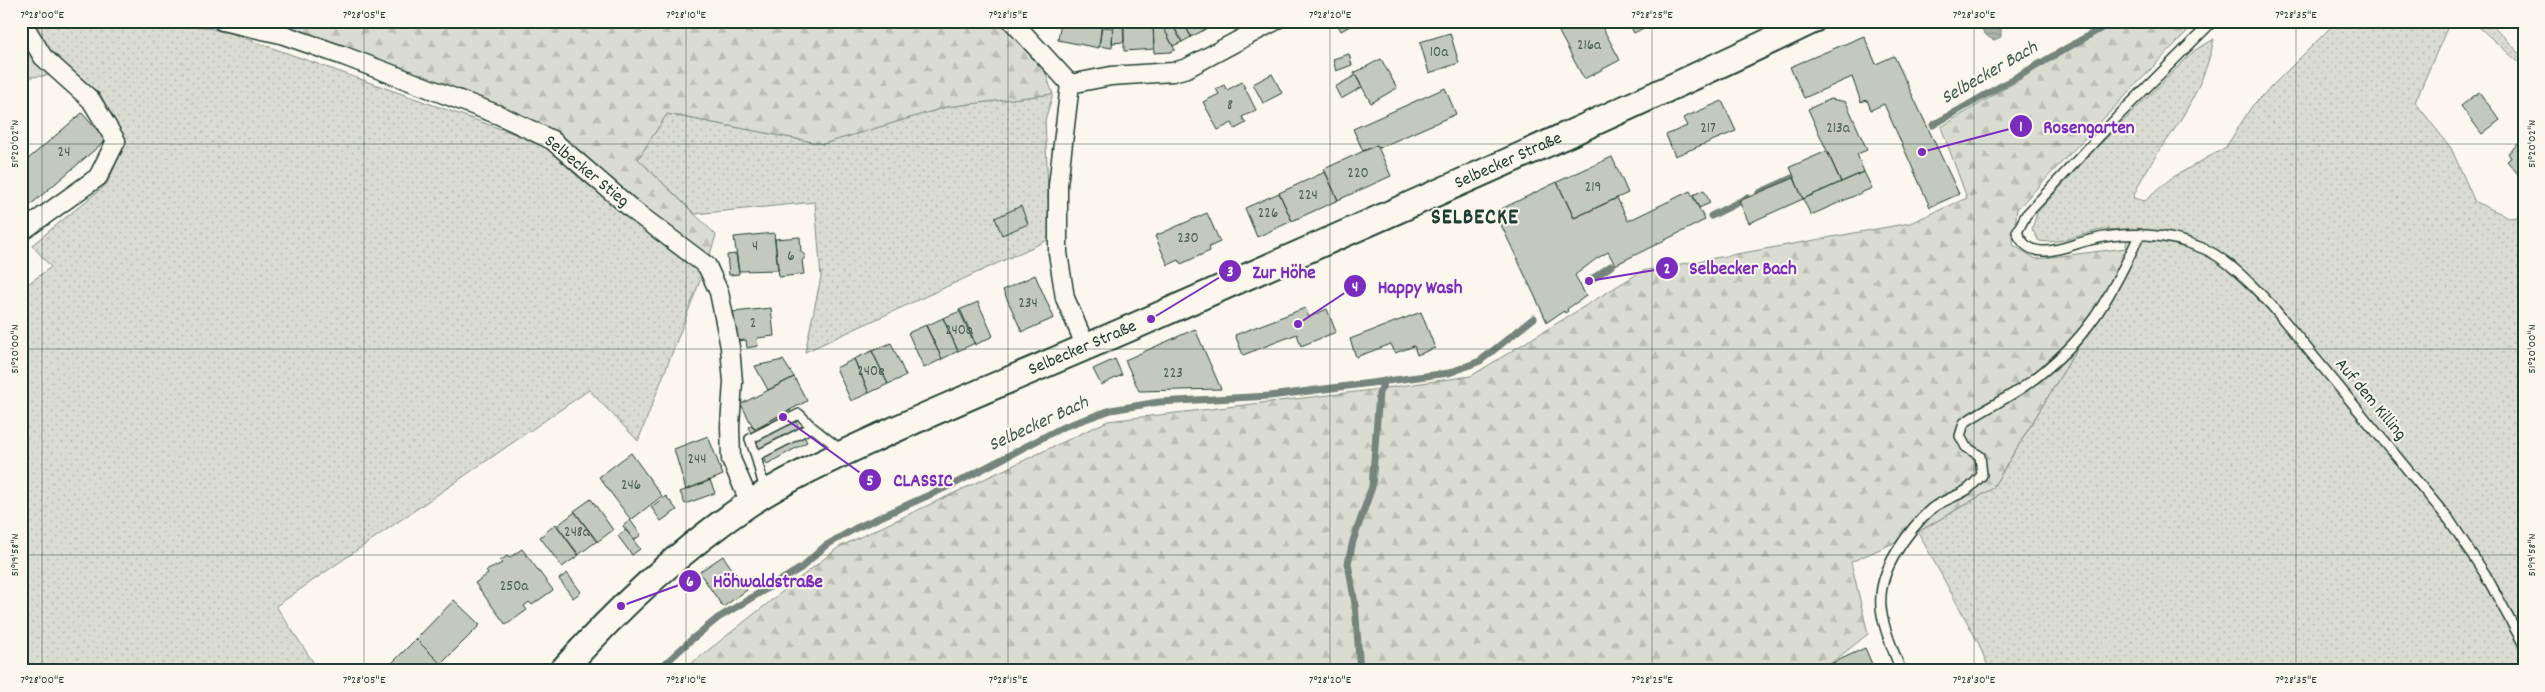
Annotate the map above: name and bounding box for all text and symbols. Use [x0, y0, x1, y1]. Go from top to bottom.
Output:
text: 7°28'00"E [20, 7, 64, 24]
text: 7°28'05"E [343, 7, 386, 24]
text: 7°28'10"E [666, 7, 706, 24]
text: 7°28'15"E [989, 7, 1028, 24]
text: 7°28'20"E [1309, 7, 1352, 24]
text: 7°28'25"E [1631, 7, 1673, 24]
text: 7°28'30"E [1953, 7, 1996, 24]
text: 7°28'35"E [2275, 7, 2317, 24]
house number: 216a [1577, 35, 1602, 57]
water label: Selbecker Bach [1937, 35, 2044, 113]
house number: 10a [1430, 42, 1449, 64]
house number: 8 [1227, 95, 1233, 117]
callout: Rosengarten [2008, 109, 2145, 143]
text: Rosengarten [2043, 116, 2135, 143]
text: 1 [2019, 117, 2023, 139]
house number: 217 [1700, 118, 1716, 140]
house number: 213a [1826, 118, 1851, 140]
text: 51°20'02"N [7, 120, 24, 168]
text: 51°20'02"N [2524, 120, 2541, 168]
street label: Selbecker Straße [1450, 126, 1566, 196]
street label: Selbecker Stieg [538, 130, 634, 214]
house number: 24 [58, 142, 70, 164]
house number: 220 [1347, 163, 1369, 185]
house number: 219 [1585, 177, 1601, 199]
house number: 224 [1298, 185, 1318, 207]
house number: 226 [1258, 203, 1278, 225]
district label: SELBECKE [1431, 203, 1519, 234]
house number: 230 [1177, 228, 1199, 250]
house number: 4 [752, 236, 758, 258]
house number: 6 [787, 246, 795, 268]
callout: Selbecker Bach [1654, 251, 1807, 285]
callout: Zur Höhe [1218, 254, 1326, 288]
text: Selbecker Bach [1689, 257, 1797, 284]
text: 2 [1664, 259, 1670, 281]
text: Zur Höhe [1252, 261, 1316, 288]
text: 3 [1227, 262, 1234, 284]
callout: Happy Wash [1342, 269, 1472, 303]
text: Happy Wash [1378, 276, 1463, 303]
text: 4 [1352, 277, 1358, 299]
house number: 234 [1018, 293, 1038, 315]
house number: 2 [750, 313, 756, 335]
street label: Selbecker Straße [1025, 314, 1141, 383]
house number: 240a [945, 320, 974, 342]
text: 51°20'00"N [7, 324, 24, 374]
text: 51°20'00"N [2524, 324, 2541, 374]
street label: Auf dem Killing [2328, 353, 2412, 447]
house number: 240e [857, 361, 885, 383]
house number: 223 [1163, 363, 1183, 385]
water label: Selbecker Bach [985, 390, 1095, 460]
house number: 244 [687, 449, 707, 471]
callout: CLASSIC [858, 463, 963, 497]
text: CLASSIC [893, 469, 953, 496]
text: 5 [867, 471, 874, 493]
house number: 246 [621, 475, 641, 497]
house number: 248a [564, 522, 591, 544]
text: 51°19'58"N [7, 533, 24, 577]
text: 51°19'58"N [2524, 533, 2541, 577]
callout: Höhwaldstraße [678, 564, 832, 598]
text: Höhwaldstraße [713, 570, 823, 597]
text: 6 [686, 572, 694, 594]
house number: 250a [500, 576, 529, 598]
text: 7°28'00"E [20, 672, 64, 689]
text: 7°28'05"E [343, 672, 386, 689]
text: 7°28'10"E [666, 672, 706, 689]
text: 7°28'15"E [989, 672, 1028, 689]
text: 7°28'20"E [1309, 672, 1352, 689]
text: 7°28'25"E [1631, 672, 1673, 689]
text: 7°28'30"E [1953, 672, 1996, 689]
text: 7°28'35"E [2275, 672, 2317, 689]

